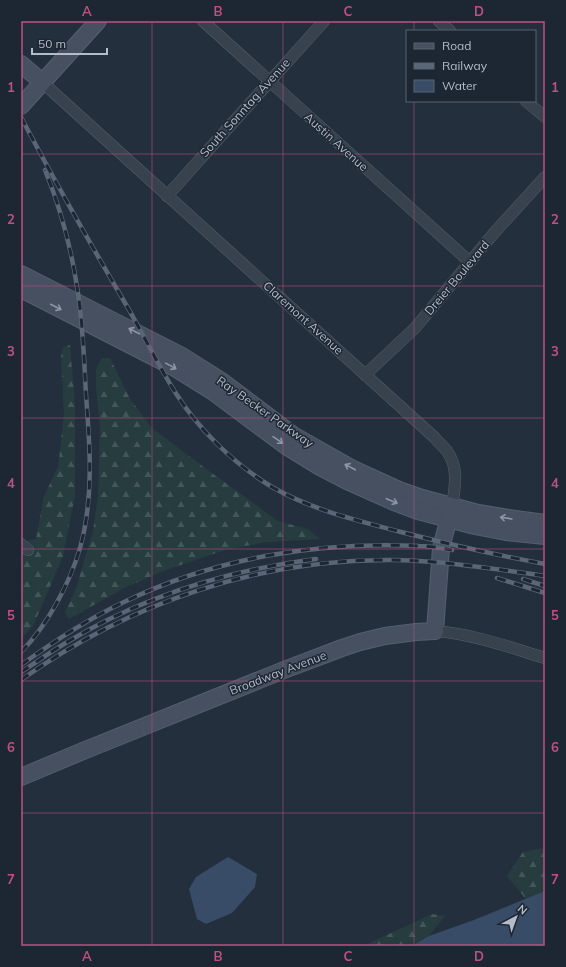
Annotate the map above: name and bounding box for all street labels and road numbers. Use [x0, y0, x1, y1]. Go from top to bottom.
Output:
street label: South Sonntag Avenue [196, 55, 293, 160]
street label: Austin Avenue [301, 109, 371, 174]
street label: Dreier Boulevard [421, 237, 492, 318]
street label: Claremont Avenue [260, 278, 346, 358]
street label: Ray Becker Parkway [214, 373, 317, 451]
street label: Broadway Avenue [227, 647, 328, 698]

